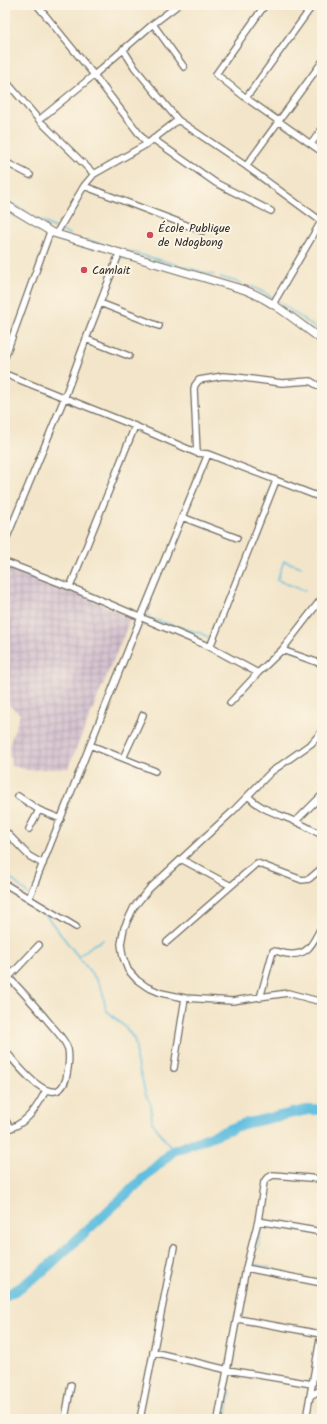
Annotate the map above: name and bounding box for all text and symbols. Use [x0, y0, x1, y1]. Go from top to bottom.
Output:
place label: École Publique de Ndogbong [158, 219, 231, 252]
marker: École Publique de Ndogbong [145, 230, 155, 240]
place label: Camlait [92, 261, 131, 280]
marker: Camlait [79, 265, 89, 275]

